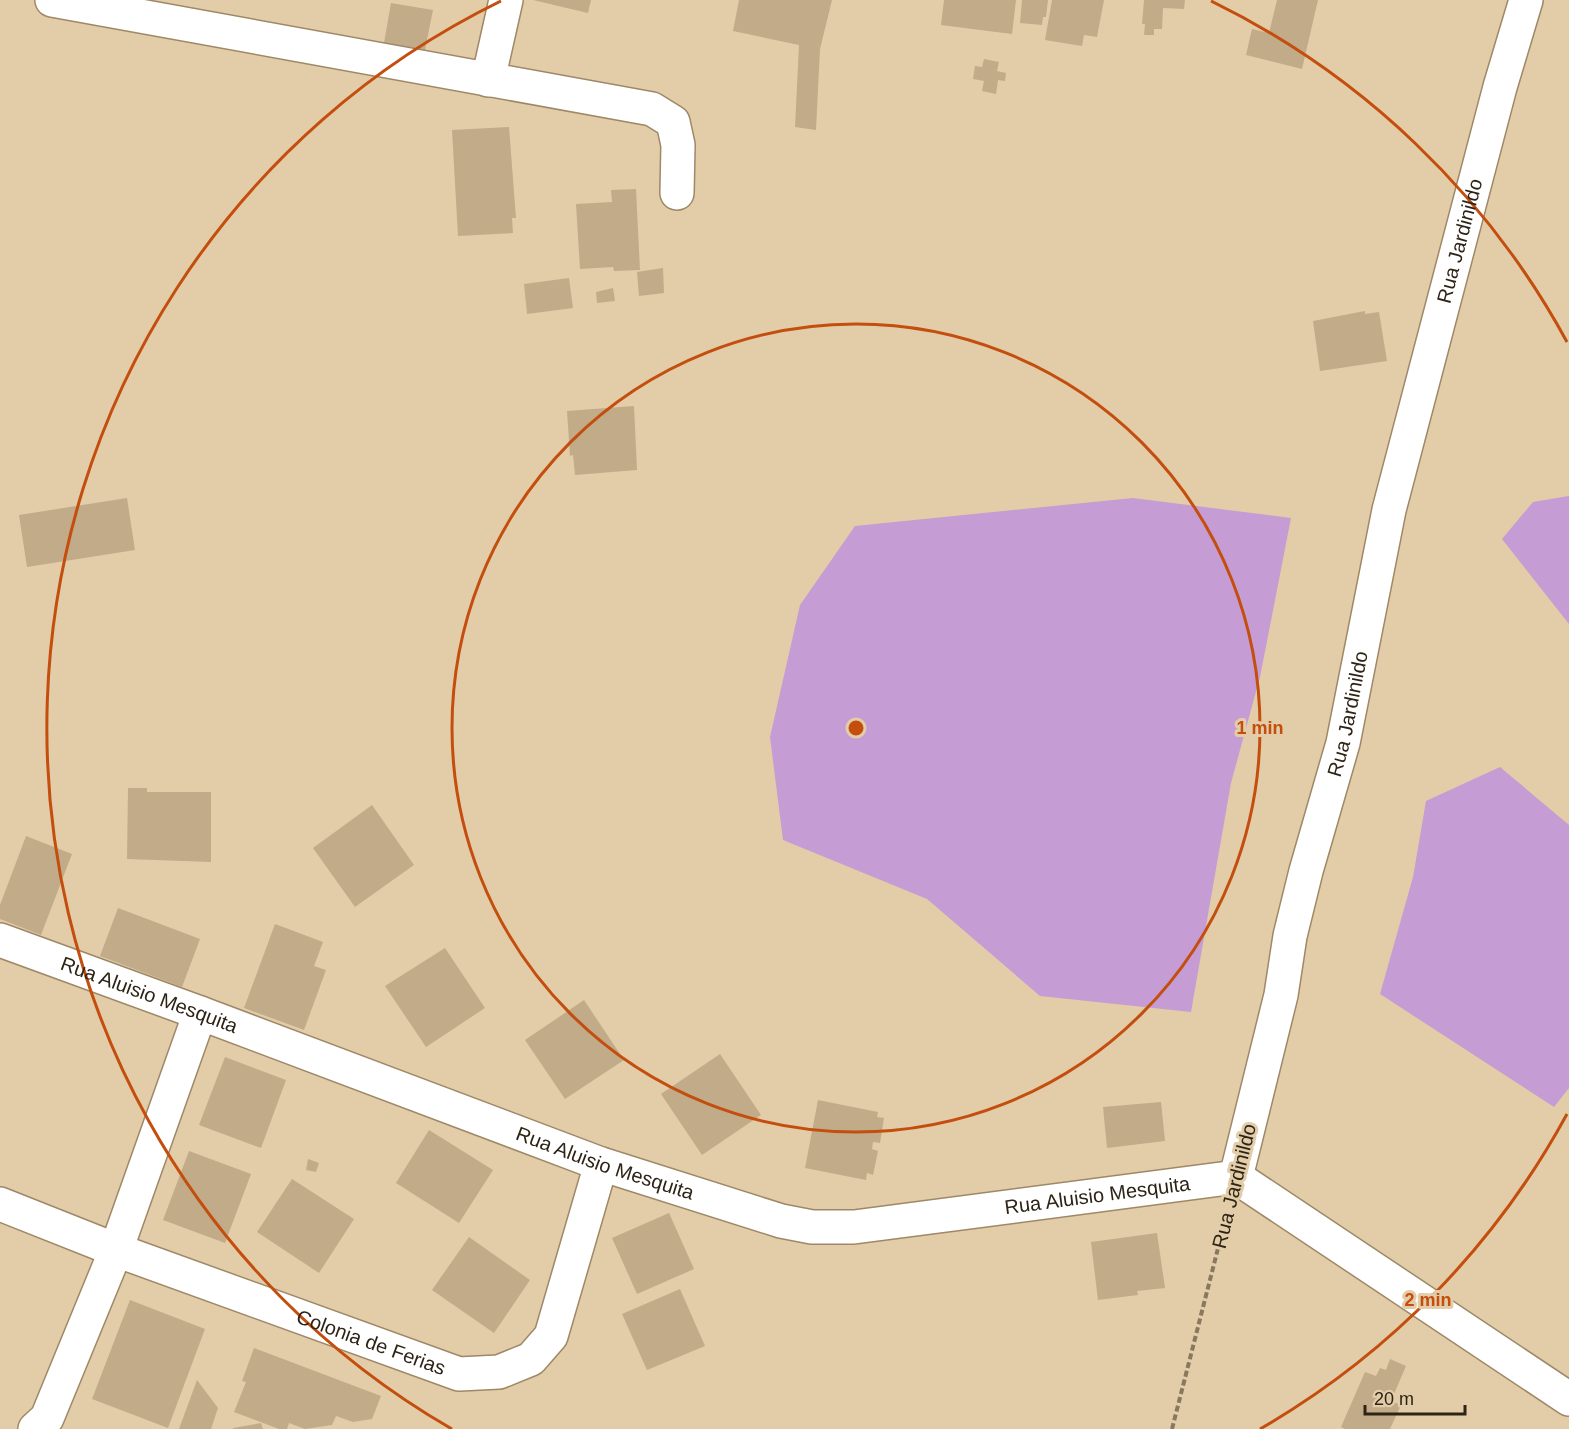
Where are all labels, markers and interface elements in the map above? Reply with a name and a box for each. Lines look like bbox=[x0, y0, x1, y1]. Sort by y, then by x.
street label: Rua Jardinildo bbox=[1433, 176, 1486, 306]
street label: Rua Jardinildo bbox=[1323, 649, 1372, 779]
centre of rings bbox=[846, 718, 866, 738]
text: 1 min bbox=[1236, 718, 1284, 738]
street label: Rua Aluisio Mesquita bbox=[58, 952, 242, 1038]
street label: Rua Jardinildo bbox=[1208, 1121, 1260, 1251]
street label: Rua Aluisio Mesquita bbox=[513, 1122, 698, 1204]
street label: Rua Aluisio Mesquita bbox=[1003, 1172, 1192, 1218]
text: 2 min bbox=[1404, 1290, 1452, 1310]
street label: Colonia de Ferias bbox=[294, 1305, 449, 1379]
scale bar bbox=[1365, 1378, 1466, 1416]
text: 20 m bbox=[1374, 1389, 1414, 1409]

